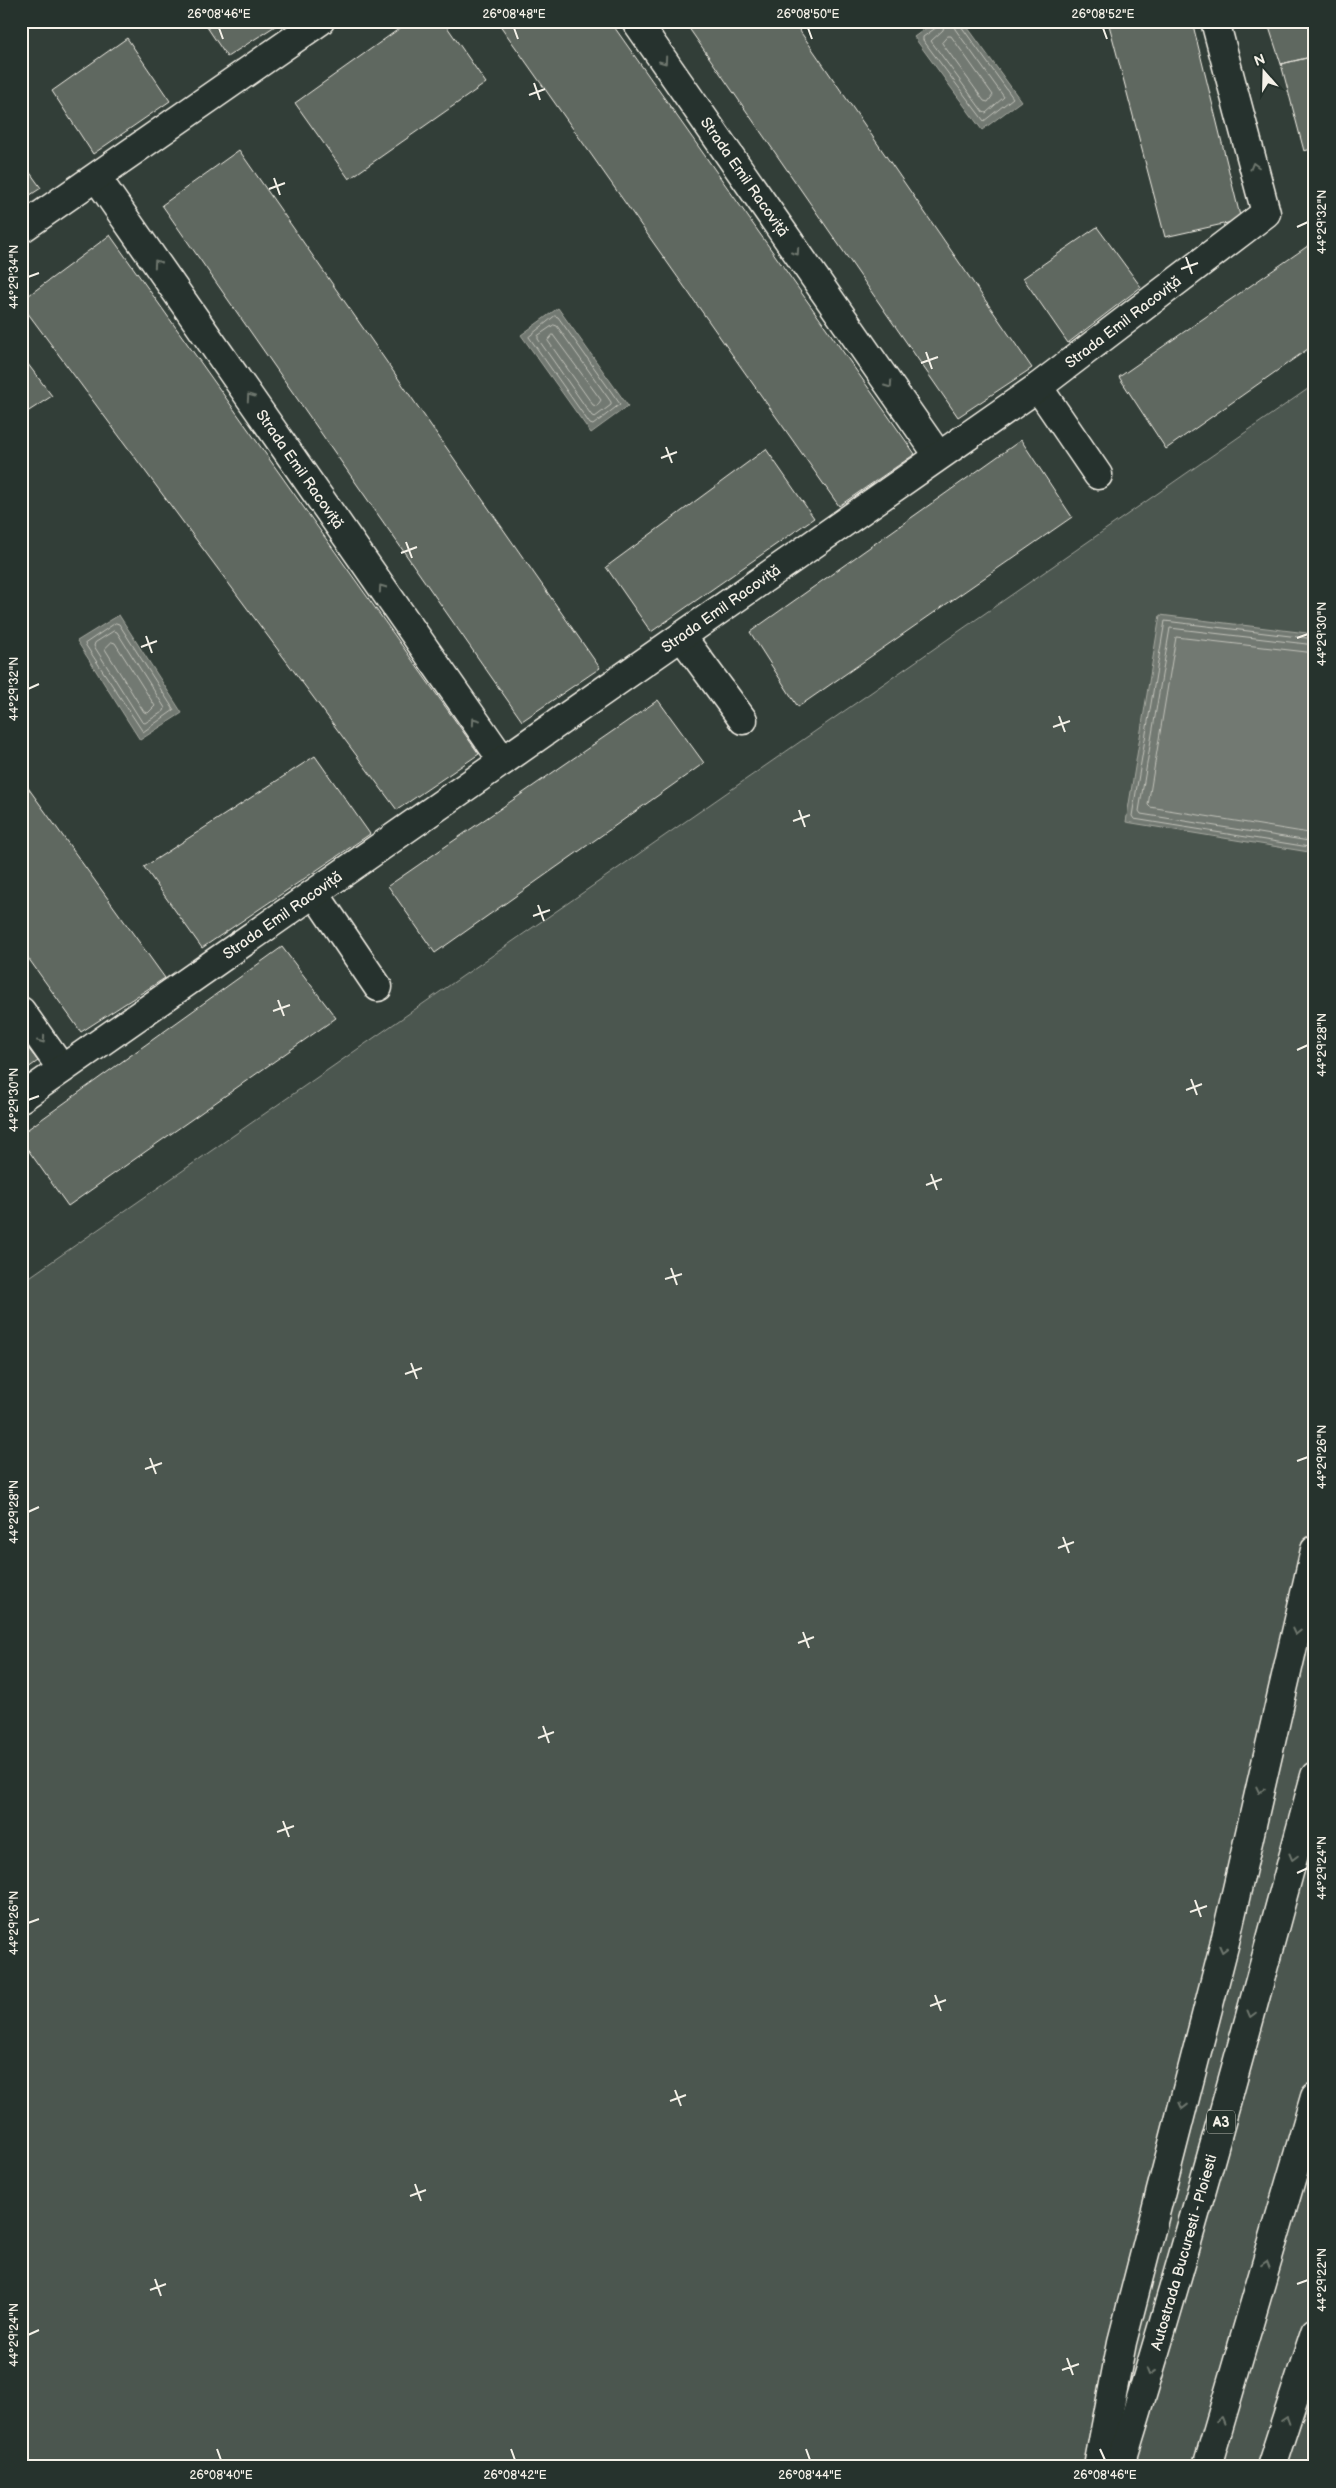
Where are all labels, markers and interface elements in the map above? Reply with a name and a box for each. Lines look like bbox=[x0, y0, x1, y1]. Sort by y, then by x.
text: 26°08'46"E bbox=[187, 7, 251, 22]
text: 26°08'48"E bbox=[482, 7, 546, 22]
text: 26°08'50"E bbox=[777, 7, 839, 22]
text: 26°08'52"E bbox=[1072, 7, 1134, 22]
north arrow bbox=[1238, 48, 1288, 98]
text: N bbox=[1252, 50, 1268, 70]
one-way arrow bbox=[658, 55, 667, 65]
street label: Strada Emil Racoviță bbox=[696, 114, 793, 240]
one-way arrow bbox=[1249, 161, 1260, 170]
text: 44°29'32"N bbox=[1315, 190, 1330, 254]
text: 44°29'34"N bbox=[7, 245, 22, 309]
one-way arrow bbox=[790, 246, 799, 256]
one-way arrow bbox=[154, 259, 163, 269]
street label: Strada Emil Racoviță bbox=[1061, 272, 1185, 372]
one-way arrow bbox=[883, 380, 892, 389]
one-way arrow bbox=[246, 393, 256, 402]
street label: Strada Emil Racoviță bbox=[252, 406, 348, 533]
street label: Strada Emil Racoviță bbox=[658, 560, 784, 657]
one-way arrow bbox=[379, 584, 388, 593]
text: 44°29'30"N bbox=[1315, 602, 1330, 666]
text: 44°29'32"N bbox=[7, 657, 22, 721]
one-way arrow bbox=[472, 717, 481, 727]
street label: Strada Emil Racoviță bbox=[219, 867, 346, 963]
text: 44°29'28"N bbox=[1315, 1013, 1330, 1077]
one-way arrow bbox=[36, 1035, 45, 1044]
text: 44°29'30"N bbox=[7, 1068, 22, 1132]
text: 44°29'26"N bbox=[1315, 1425, 1330, 1489]
text: 44°29'28"N bbox=[7, 1480, 22, 1544]
one-way arrow bbox=[1291, 1627, 1302, 1636]
one-way arrow bbox=[1255, 1786, 1266, 1795]
text: 44°29'24"N bbox=[1315, 1836, 1330, 1900]
one-way arrow bbox=[1288, 1852, 1299, 1861]
text: 44°29'26"N bbox=[7, 1891, 22, 1955]
one-way arrow bbox=[1218, 1944, 1229, 1953]
one-way arrow bbox=[1247, 2009, 1257, 2017]
one-way arrow bbox=[1179, 2102, 1189, 2110]
road number: A3 bbox=[1207, 2110, 1235, 2134]
street label: Autostrada Bucuresti - Ploiesti bbox=[1146, 2152, 1221, 2353]
text: 44°29'22"N bbox=[1315, 2248, 1330, 2312]
one-way arrow bbox=[1261, 2260, 1271, 2268]
text: 44°29'24"N bbox=[7, 2303, 22, 2367]
one-way arrow bbox=[1145, 2368, 1155, 2376]
one-way arrow bbox=[1215, 2416, 1225, 2425]
one-way arrow bbox=[1280, 2417, 1290, 2425]
text: 26°08'40"E bbox=[189, 2468, 253, 2483]
text: 26°08'42"E bbox=[483, 2468, 547, 2483]
text: 26°08'44"E bbox=[778, 2468, 842, 2483]
text: 26°08'46"E bbox=[1073, 2468, 1137, 2483]

